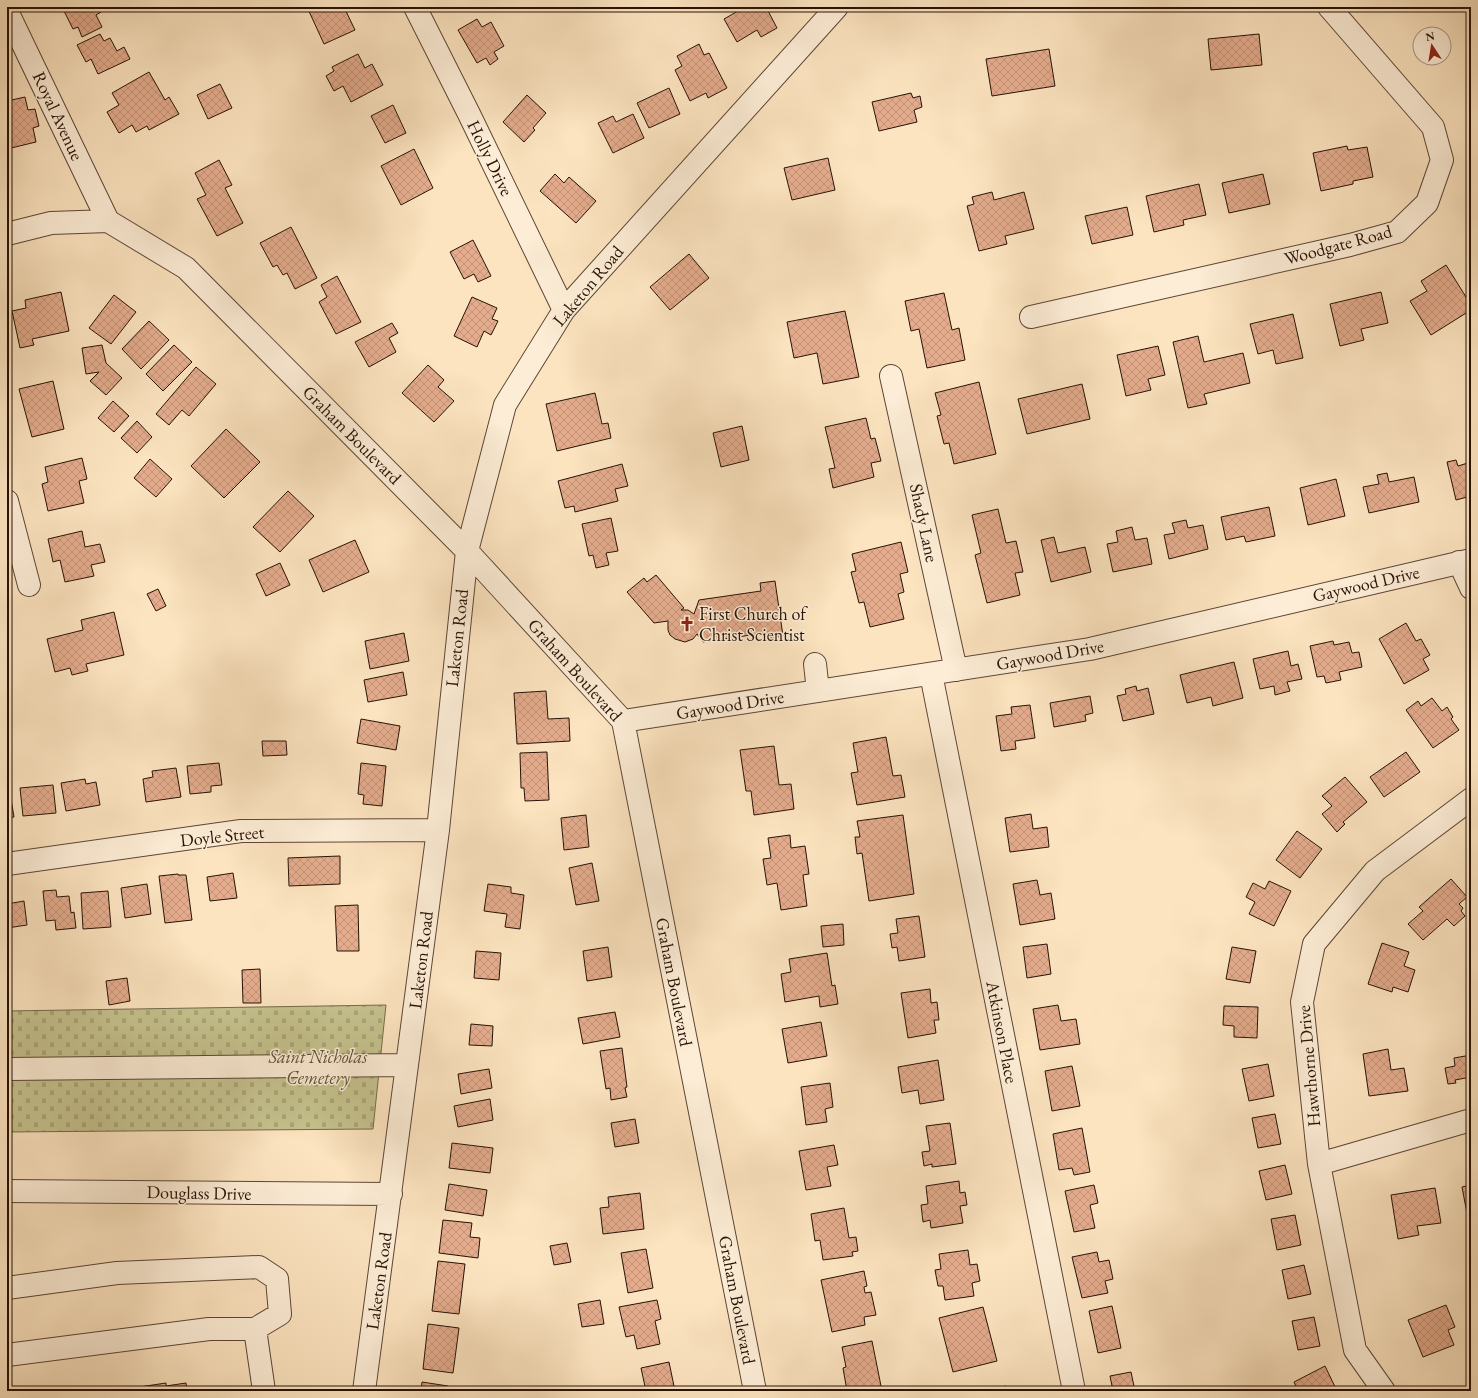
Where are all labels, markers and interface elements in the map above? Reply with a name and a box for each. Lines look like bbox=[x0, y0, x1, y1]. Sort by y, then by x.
north arrow bbox=[1412, 26, 1452, 66]
text: N bbox=[1424, 28, 1436, 44]
street label: Royal Avenue bbox=[28, 68, 89, 164]
street label: Holly Drive bbox=[462, 116, 519, 200]
street label: Woodgate Road bbox=[1281, 219, 1395, 270]
street label: Laketon Road bbox=[547, 240, 629, 331]
street label: Graham Boulevard bbox=[298, 380, 407, 490]
street label: Shady Lane bbox=[905, 482, 944, 564]
street label: Gaywood Drive bbox=[1310, 560, 1422, 607]
street label: Laketon Road bbox=[440, 587, 473, 688]
place label: First Church of Christ Scientist bbox=[699, 602, 808, 646]
street label: Graham Boulevard bbox=[523, 613, 628, 727]
church icon: First Church of Christ Scientist bbox=[678, 615, 696, 633]
street label: Gaywood Drive bbox=[994, 634, 1106, 675]
street label: Gaywood Drive bbox=[674, 685, 785, 724]
street label: Doyle Street bbox=[179, 820, 265, 851]
street label: Laketon Road bbox=[403, 909, 438, 1010]
street label: Graham Boulevard bbox=[651, 916, 698, 1049]
street label: Atkinson Place bbox=[981, 978, 1024, 1085]
street label: Hawthorne Drive bbox=[1292, 1004, 1325, 1128]
park label: Saint Nicholas Cemetery bbox=[268, 1045, 368, 1090]
street label: Douglass Drive bbox=[146, 1180, 252, 1205]
street label: Laketon Road bbox=[360, 1230, 397, 1331]
street label: Graham Boulevard bbox=[714, 1234, 761, 1367]

